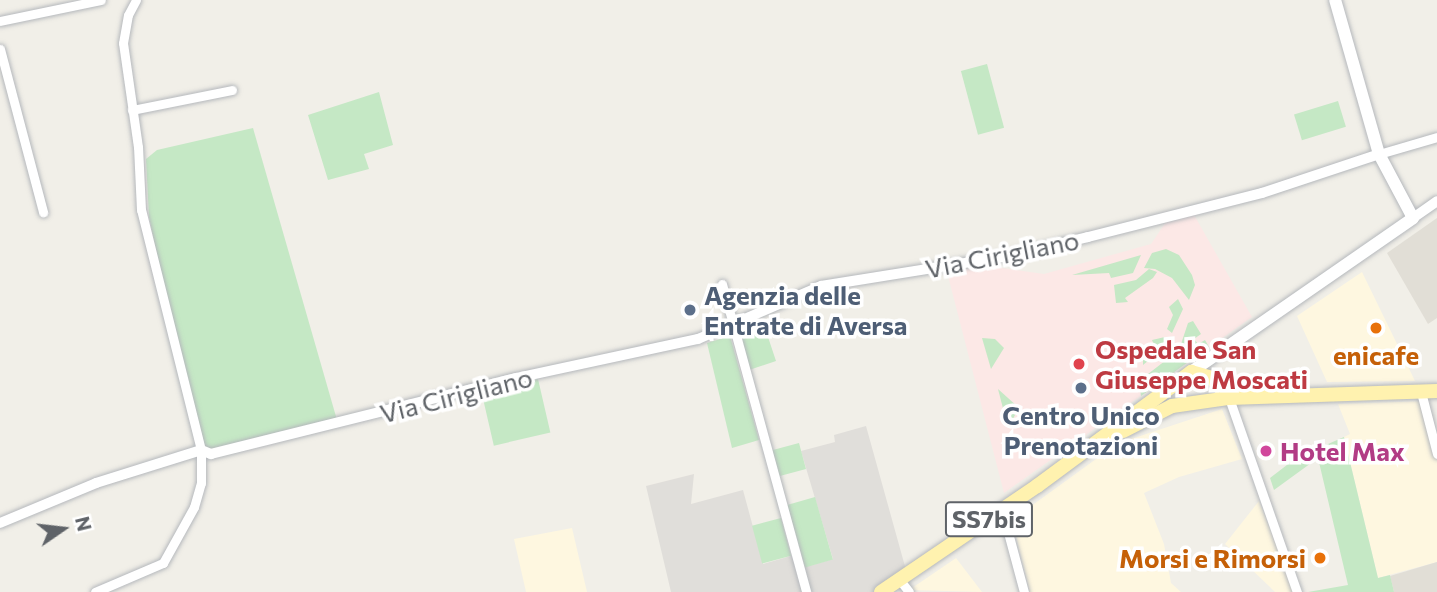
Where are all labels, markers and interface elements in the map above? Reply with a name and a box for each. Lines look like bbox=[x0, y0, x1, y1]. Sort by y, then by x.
street label: Via Cirigliano bbox=[922, 224, 1082, 284]
place label: Agenzia delle Entrate di Aversa bbox=[704, 279, 908, 340]
marker: Agenzia delle Entrate di Aversa bbox=[682, 302, 698, 318]
marker: enicafe bbox=[1368, 320, 1384, 336]
place label: Ospedale San Giuseppe Moscati bbox=[1095, 333, 1308, 394]
place label: enicafe bbox=[1333, 339, 1419, 371]
marker: Ospedale San Giuseppe Moscati bbox=[1069, 354, 1089, 374]
street label: Via Cirigliano bbox=[377, 361, 535, 429]
marker: Centro Unico Prenotazioni bbox=[1073, 380, 1089, 396]
place label: Centro Unico Prenotazioni bbox=[1002, 399, 1160, 460]
place label: Hotel Max bbox=[1280, 435, 1405, 467]
marker: Hotel Max bbox=[1258, 443, 1274, 459]
north arrow bbox=[28, 494, 98, 564]
road number: SS7bis bbox=[944, 498, 1034, 540]
text: N bbox=[71, 514, 97, 533]
place label: Morsi e Rimorsi bbox=[1119, 542, 1306, 574]
marker: Morsi e Rimorsi bbox=[1312, 550, 1328, 566]

